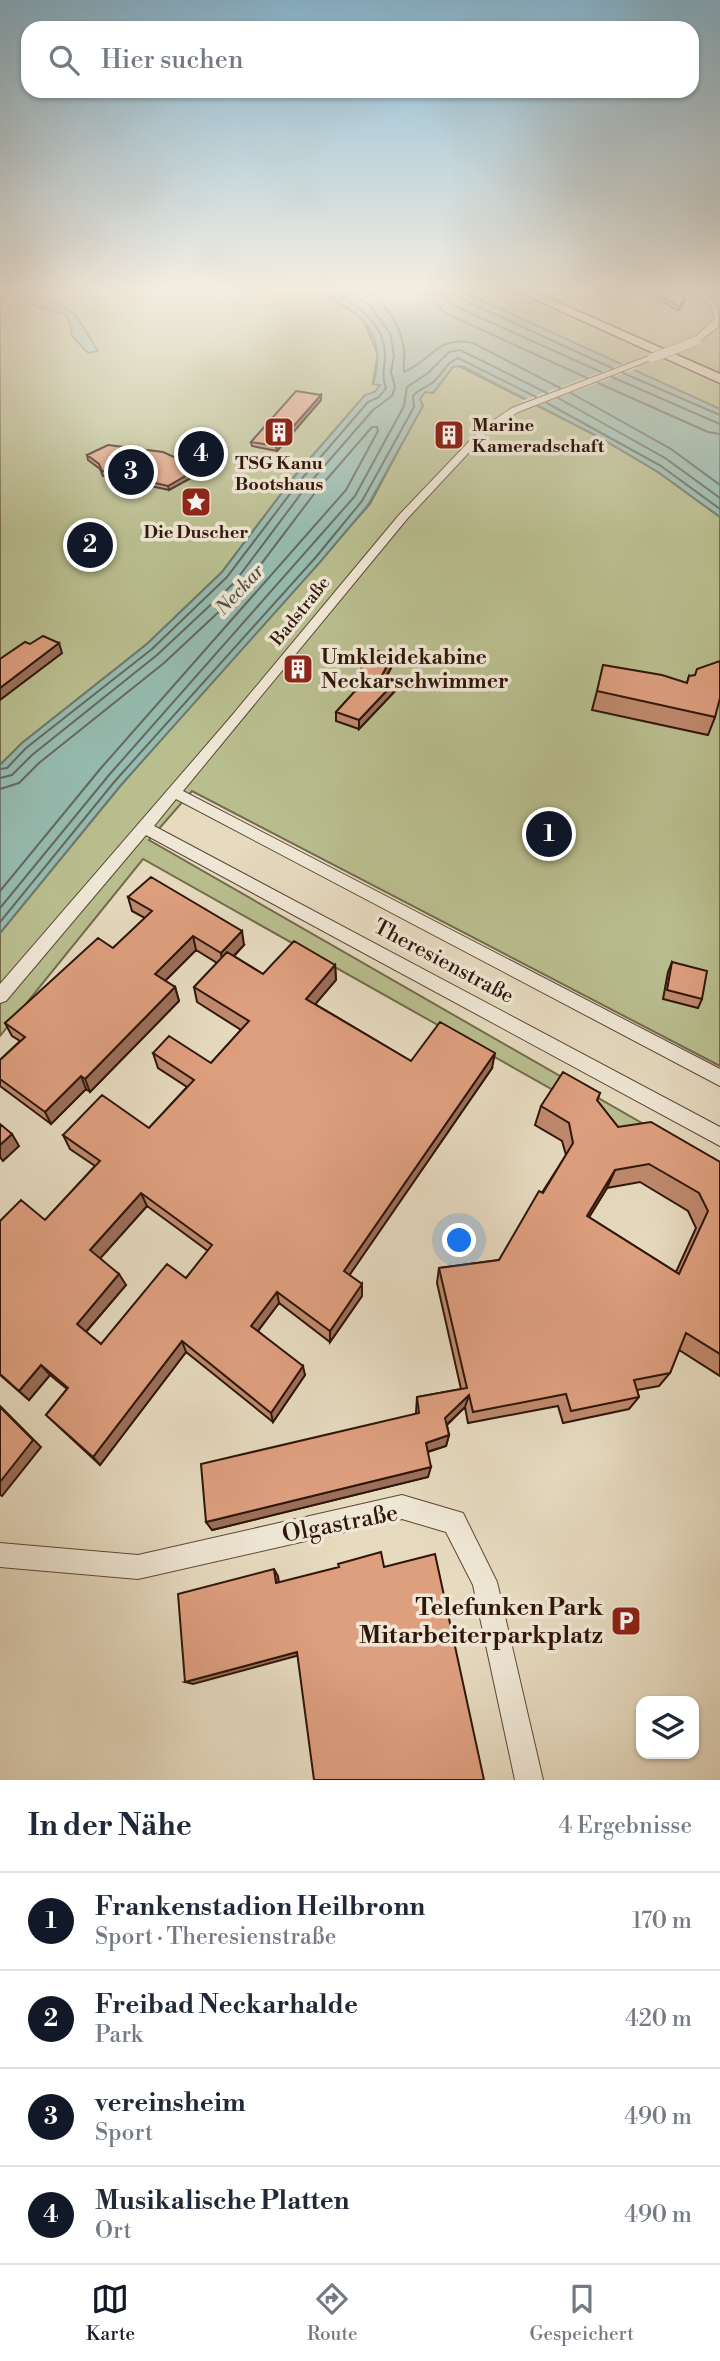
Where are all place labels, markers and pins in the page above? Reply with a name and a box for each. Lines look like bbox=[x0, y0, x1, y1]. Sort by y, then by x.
place label: Marine Kameradschaft bbox=[472, 414, 605, 458]
building icon: TSG Kanu Bootshaus bbox=[262, 415, 296, 449]
building icon: Marine Kameradschaft bbox=[432, 418, 466, 452]
pin: 4 bbox=[178, 428, 224, 480]
pin: 3 bbox=[108, 446, 154, 498]
place label: TSG Kanu Bootshaus bbox=[235, 452, 323, 496]
place icon: Die Duscher bbox=[179, 485, 213, 519]
pin: 2 bbox=[67, 519, 113, 571]
place label: Die Duscher bbox=[144, 521, 248, 544]
place label: Umkleidekabine Neckarschwimmer bbox=[321, 645, 509, 695]
building icon: Umkleidekabine Neckarschwimmer bbox=[281, 652, 315, 686]
pin: 1 bbox=[526, 808, 572, 860]
place label: Telefunken Park Mitarbeiterparkplatz bbox=[359, 1593, 604, 1651]
parking icon: Telefunken Park Mitarbeiterparkplatz bbox=[609, 1604, 643, 1638]

